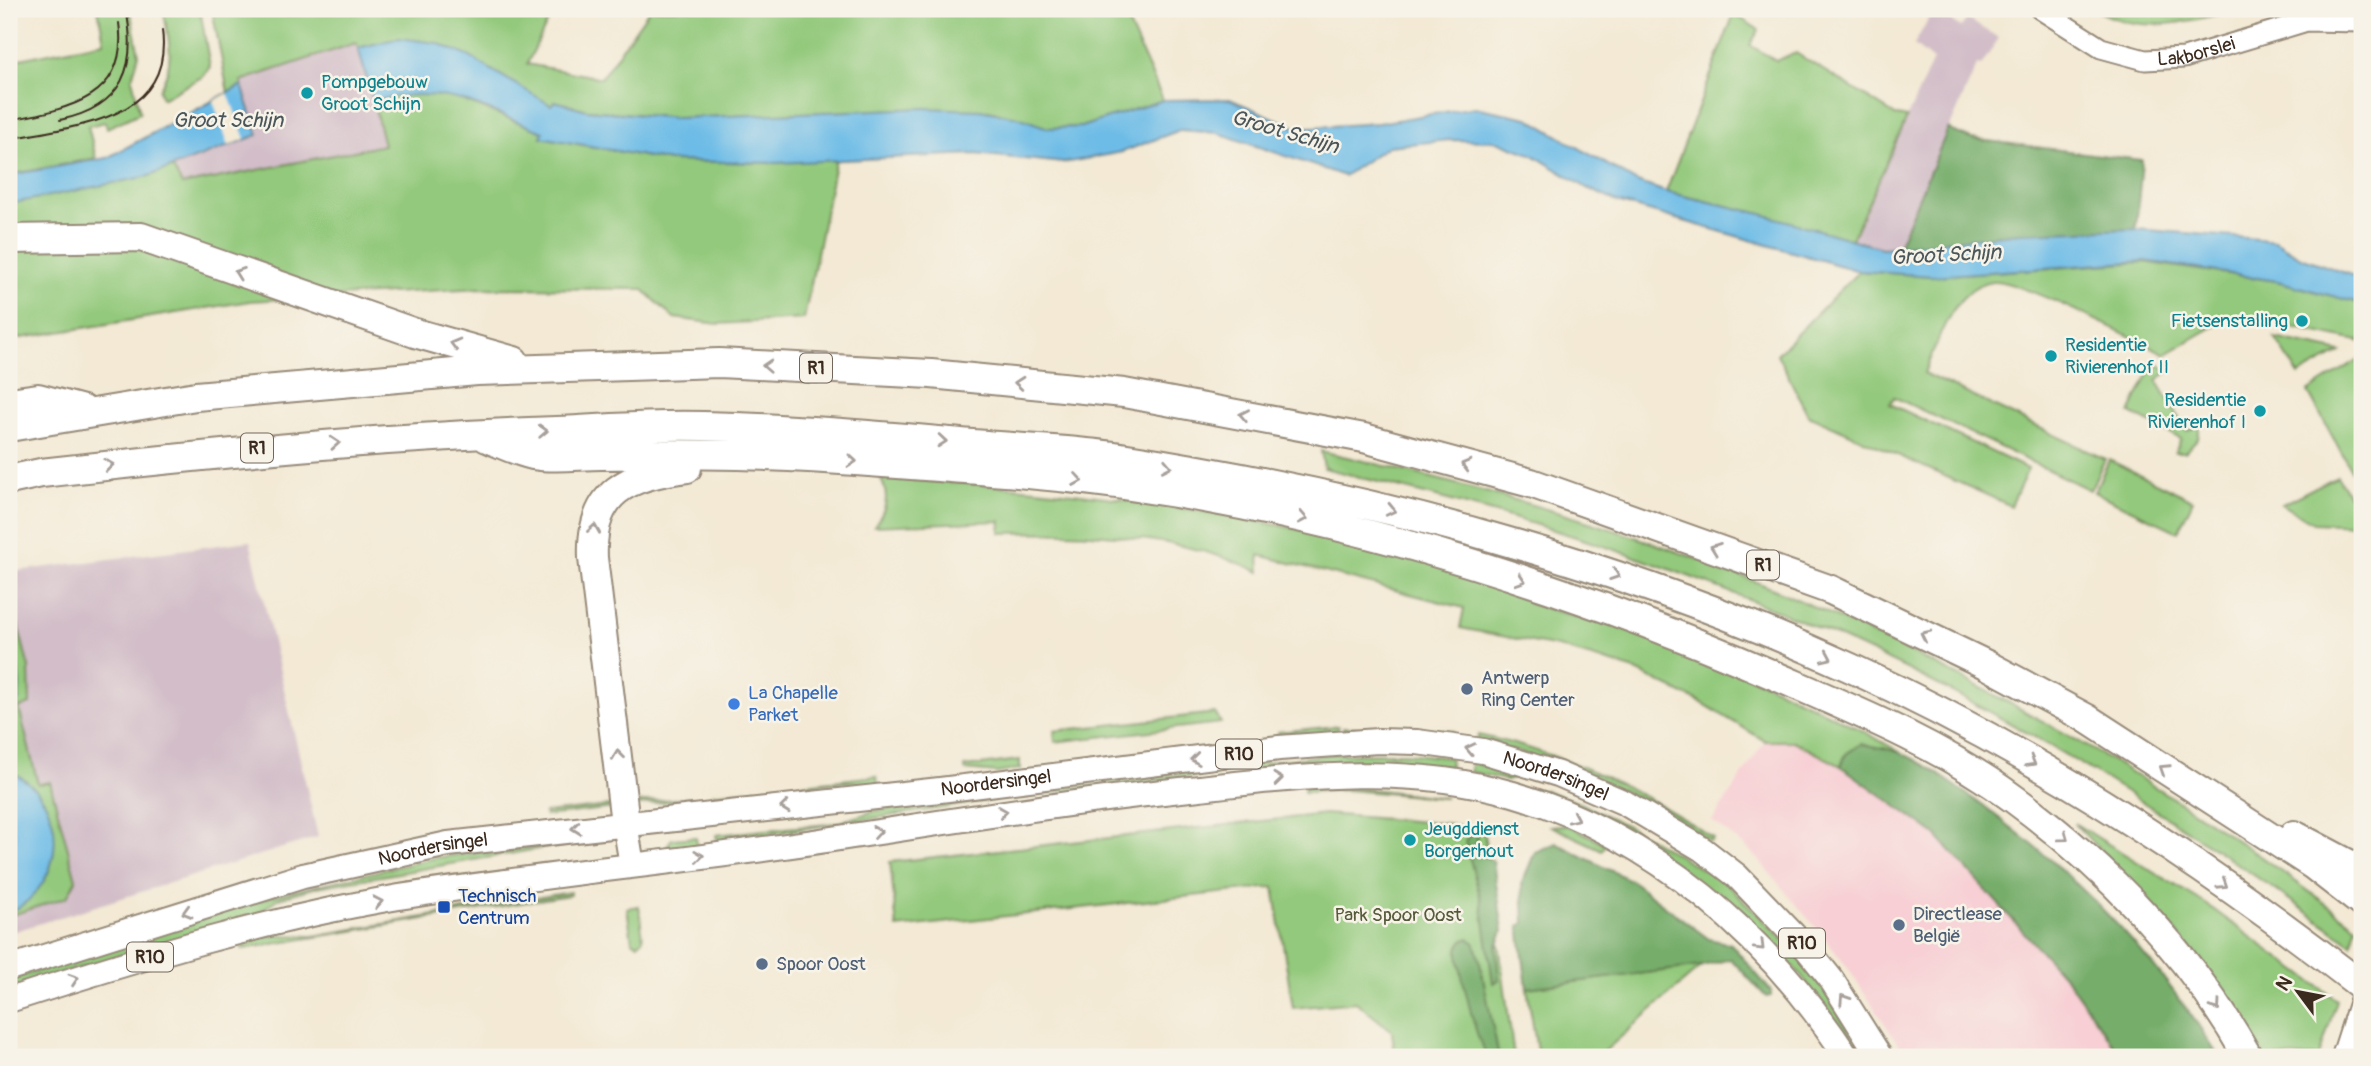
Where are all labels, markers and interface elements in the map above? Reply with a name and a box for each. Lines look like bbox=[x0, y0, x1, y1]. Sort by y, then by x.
street label: Lakborslei bbox=[2157, 31, 2238, 71]
place label: Pompgebouw Groot Schijn bbox=[321, 70, 428, 116]
marker: Pompgebouw Groot Schijn bbox=[299, 85, 315, 101]
water label: Groot Schijn bbox=[1228, 104, 1343, 161]
water label: Groot Schijn bbox=[173, 107, 284, 134]
water label: Groot Schijn bbox=[1890, 239, 2003, 271]
one-way arrow bbox=[233, 267, 245, 281]
place label: Fietsenstalling bbox=[2171, 309, 2288, 333]
marker: Fietsenstalling bbox=[2294, 313, 2310, 329]
place label: Residentie Rivierenhof II bbox=[2065, 333, 2169, 379]
one-way arrow bbox=[449, 338, 461, 352]
marker: Residentie Rivierenhof II bbox=[2043, 348, 2059, 364]
road number: R1 bbox=[800, 354, 832, 382]
one-way arrow bbox=[762, 358, 773, 373]
one-way arrow bbox=[1013, 375, 1025, 390]
place label: Residentie Rivierenhof I bbox=[2147, 388, 2247, 434]
marker: Residentie Rivierenhof I bbox=[2252, 403, 2268, 419]
one-way arrow bbox=[1238, 408, 1250, 423]
one-way arrow bbox=[538, 423, 549, 439]
one-way arrow bbox=[936, 433, 947, 448]
road number: R1 bbox=[241, 434, 273, 462]
one-way arrow bbox=[330, 436, 341, 451]
one-way arrow bbox=[847, 453, 858, 468]
one-way arrow bbox=[103, 458, 114, 473]
one-way arrow bbox=[1162, 458, 1173, 473]
one-way arrow bbox=[1460, 459, 1472, 473]
one-way arrow bbox=[1073, 472, 1084, 487]
one-way arrow bbox=[1385, 502, 1397, 516]
one-way arrow bbox=[1297, 509, 1309, 524]
one-way arrow bbox=[586, 523, 601, 535]
one-way arrow bbox=[1710, 542, 1722, 556]
road number: R1 bbox=[1747, 550, 1779, 580]
one-way arrow bbox=[1609, 567, 1621, 581]
one-way arrow bbox=[1515, 572, 1527, 587]
one-way arrow bbox=[1920, 629, 1932, 643]
one-way arrow bbox=[1820, 649, 1833, 663]
place label: Antwerp Ring Center bbox=[1481, 666, 1575, 712]
place label: La Chapelle Parket bbox=[748, 681, 839, 727]
marker: Antwerp Ring Center bbox=[1459, 681, 1475, 697]
marker: La Chapelle Parket bbox=[726, 696, 742, 712]
road number: R10 bbox=[1216, 740, 1262, 768]
one-way arrow bbox=[1464, 742, 1476, 757]
street label: Noordersingel bbox=[1500, 746, 1613, 807]
one-way arrow bbox=[611, 749, 626, 761]
one-way arrow bbox=[1189, 752, 1201, 767]
one-way arrow bbox=[2024, 754, 2036, 767]
street label: Noordersingel bbox=[939, 764, 1053, 802]
one-way arrow bbox=[2159, 764, 2172, 777]
one-way arrow bbox=[1272, 772, 1284, 787]
one-way arrow bbox=[780, 799, 791, 814]
one-way arrow bbox=[997, 805, 1009, 820]
one-way arrow bbox=[1567, 810, 1579, 824]
place label: Jeugddienst Borgerhout bbox=[1424, 817, 1519, 863]
one-way arrow bbox=[570, 820, 581, 835]
one-way arrow bbox=[871, 825, 883, 840]
street label: Noordersingel bbox=[376, 828, 489, 871]
one-way arrow bbox=[2057, 829, 2069, 842]
marker: Jeugddienst Borgerhout bbox=[1402, 832, 1418, 848]
one-way arrow bbox=[693, 848, 705, 863]
one-way arrow bbox=[2215, 876, 2228, 889]
place label: Technisch Centrum bbox=[458, 884, 537, 930]
one-way arrow bbox=[372, 895, 384, 910]
marker: Technisch Centrum bbox=[436, 899, 452, 915]
place label: Directlease België bbox=[1913, 902, 2003, 948]
park label: Park Spoor Oost bbox=[1334, 903, 1462, 927]
one-way arrow bbox=[182, 904, 194, 919]
marker: Directlease België bbox=[1891, 917, 1907, 933]
road number: R10 bbox=[1779, 928, 1825, 958]
one-way arrow bbox=[1751, 938, 1764, 951]
road number: R10 bbox=[127, 942, 173, 972]
place label: Spoor Oost bbox=[776, 952, 866, 976]
marker: Spoor Oost bbox=[754, 956, 770, 972]
north arrow bbox=[2262, 958, 2332, 1028]
text: N bbox=[2271, 972, 2298, 995]
one-way arrow bbox=[67, 973, 79, 988]
one-way arrow bbox=[1839, 994, 1852, 1007]
one-way arrow bbox=[2208, 998, 2220, 1011]

